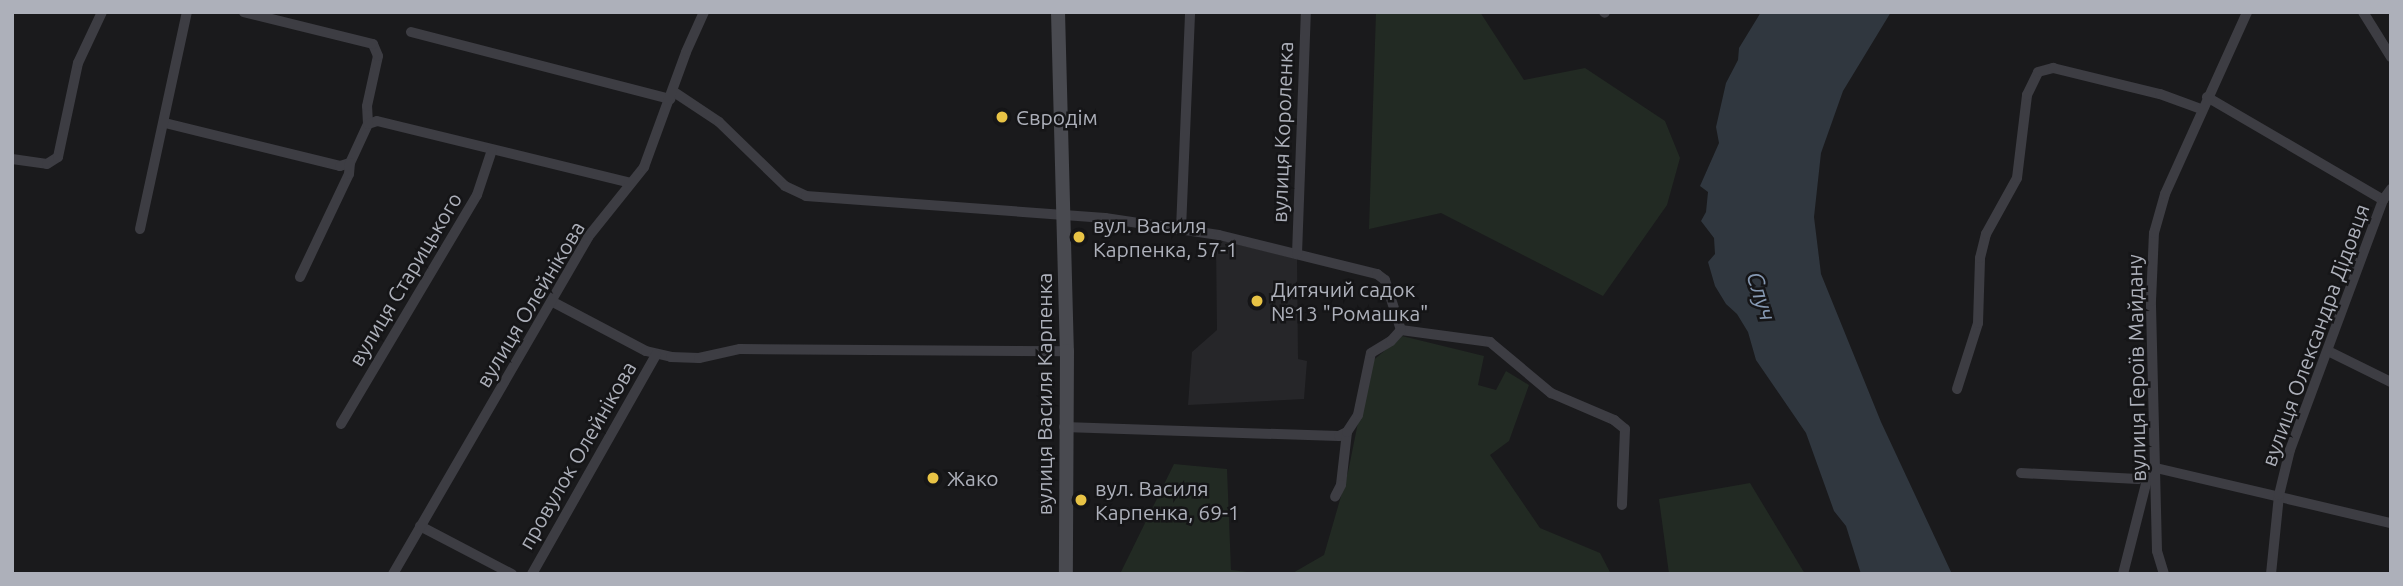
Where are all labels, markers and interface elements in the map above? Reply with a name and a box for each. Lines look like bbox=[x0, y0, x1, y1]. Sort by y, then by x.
street label: вулиця Короленка bbox=[1266, 41, 1298, 223]
place label: Євродім bbox=[1016, 104, 1098, 130]
marker: Євродім bbox=[994, 109, 1010, 125]
street label: вулиця Старицького bbox=[343, 188, 467, 370]
street label: вулиця Олександра Дідовця bbox=[2256, 200, 2374, 470]
place label: вул. Василя Карпенка, 57-1 bbox=[1093, 212, 1238, 262]
street label: вулиця Олейнікова bbox=[471, 216, 589, 392]
marker: вул. Василя Карпенка, 57-1 bbox=[1071, 229, 1087, 245]
street label: вулиця Героїв Майдану bbox=[2121, 254, 2151, 482]
water label: Случ bbox=[1741, 268, 1781, 324]
street label: вулиця Василя Карпенка bbox=[1031, 273, 1057, 515]
place label: Дитячий садок №13 "Ромашка" bbox=[1271, 276, 1428, 326]
marker: Дитячий садок №13 "Ромашка" bbox=[1249, 293, 1265, 309]
street label: провулок Олейнікова bbox=[513, 357, 641, 553]
place label: Жако bbox=[947, 465, 999, 491]
marker: Жако bbox=[925, 470, 941, 486]
place label: вул. Василя Карпенка, 69-1 bbox=[1095, 475, 1240, 525]
marker: вул. Василя Карпенка, 69-1 bbox=[1073, 492, 1089, 508]

